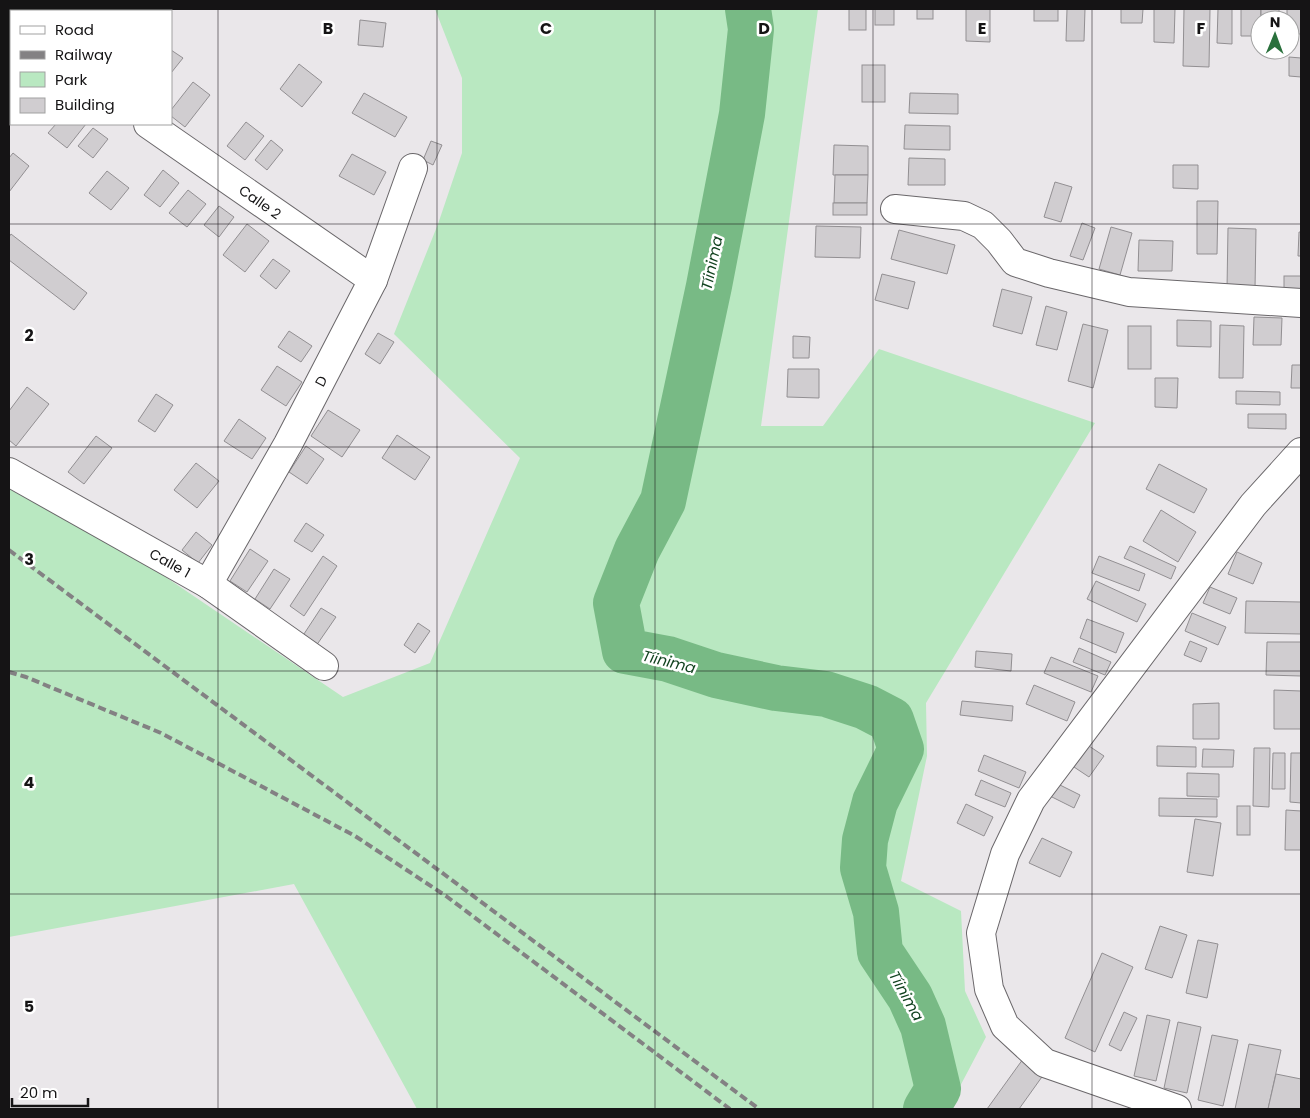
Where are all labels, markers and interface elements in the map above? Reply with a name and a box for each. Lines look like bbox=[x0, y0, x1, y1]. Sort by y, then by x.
legend bbox=[10, 10, 172, 125]
north arrow bbox=[1250, 10, 1300, 60]
text: N bbox=[1270, 12, 1281, 32]
text: B bbox=[323, 17, 333, 40]
text: C bbox=[540, 17, 552, 40]
text: D bbox=[758, 17, 770, 40]
text: E bbox=[978, 17, 986, 40]
text: F bbox=[1197, 17, 1206, 40]
text: Road bbox=[55, 19, 94, 40]
text: Railway bbox=[55, 44, 113, 65]
text: Park bbox=[55, 69, 87, 90]
text: Building bbox=[55, 94, 115, 115]
street label: Calle 2 bbox=[235, 180, 285, 224]
water label: Tíinima bbox=[696, 234, 727, 292]
text: 2 bbox=[24, 324, 34, 347]
street label: D bbox=[310, 372, 332, 390]
street label: Calle 1 bbox=[146, 544, 194, 582]
text: 3 bbox=[24, 548, 34, 571]
water label: Tíinima bbox=[640, 645, 698, 678]
text: 4 bbox=[24, 771, 35, 794]
water label: Tíinima bbox=[884, 967, 929, 1025]
text: 5 bbox=[24, 995, 34, 1018]
scale bar bbox=[12, 1076, 89, 1108]
text: 20 m bbox=[20, 1082, 58, 1103]

